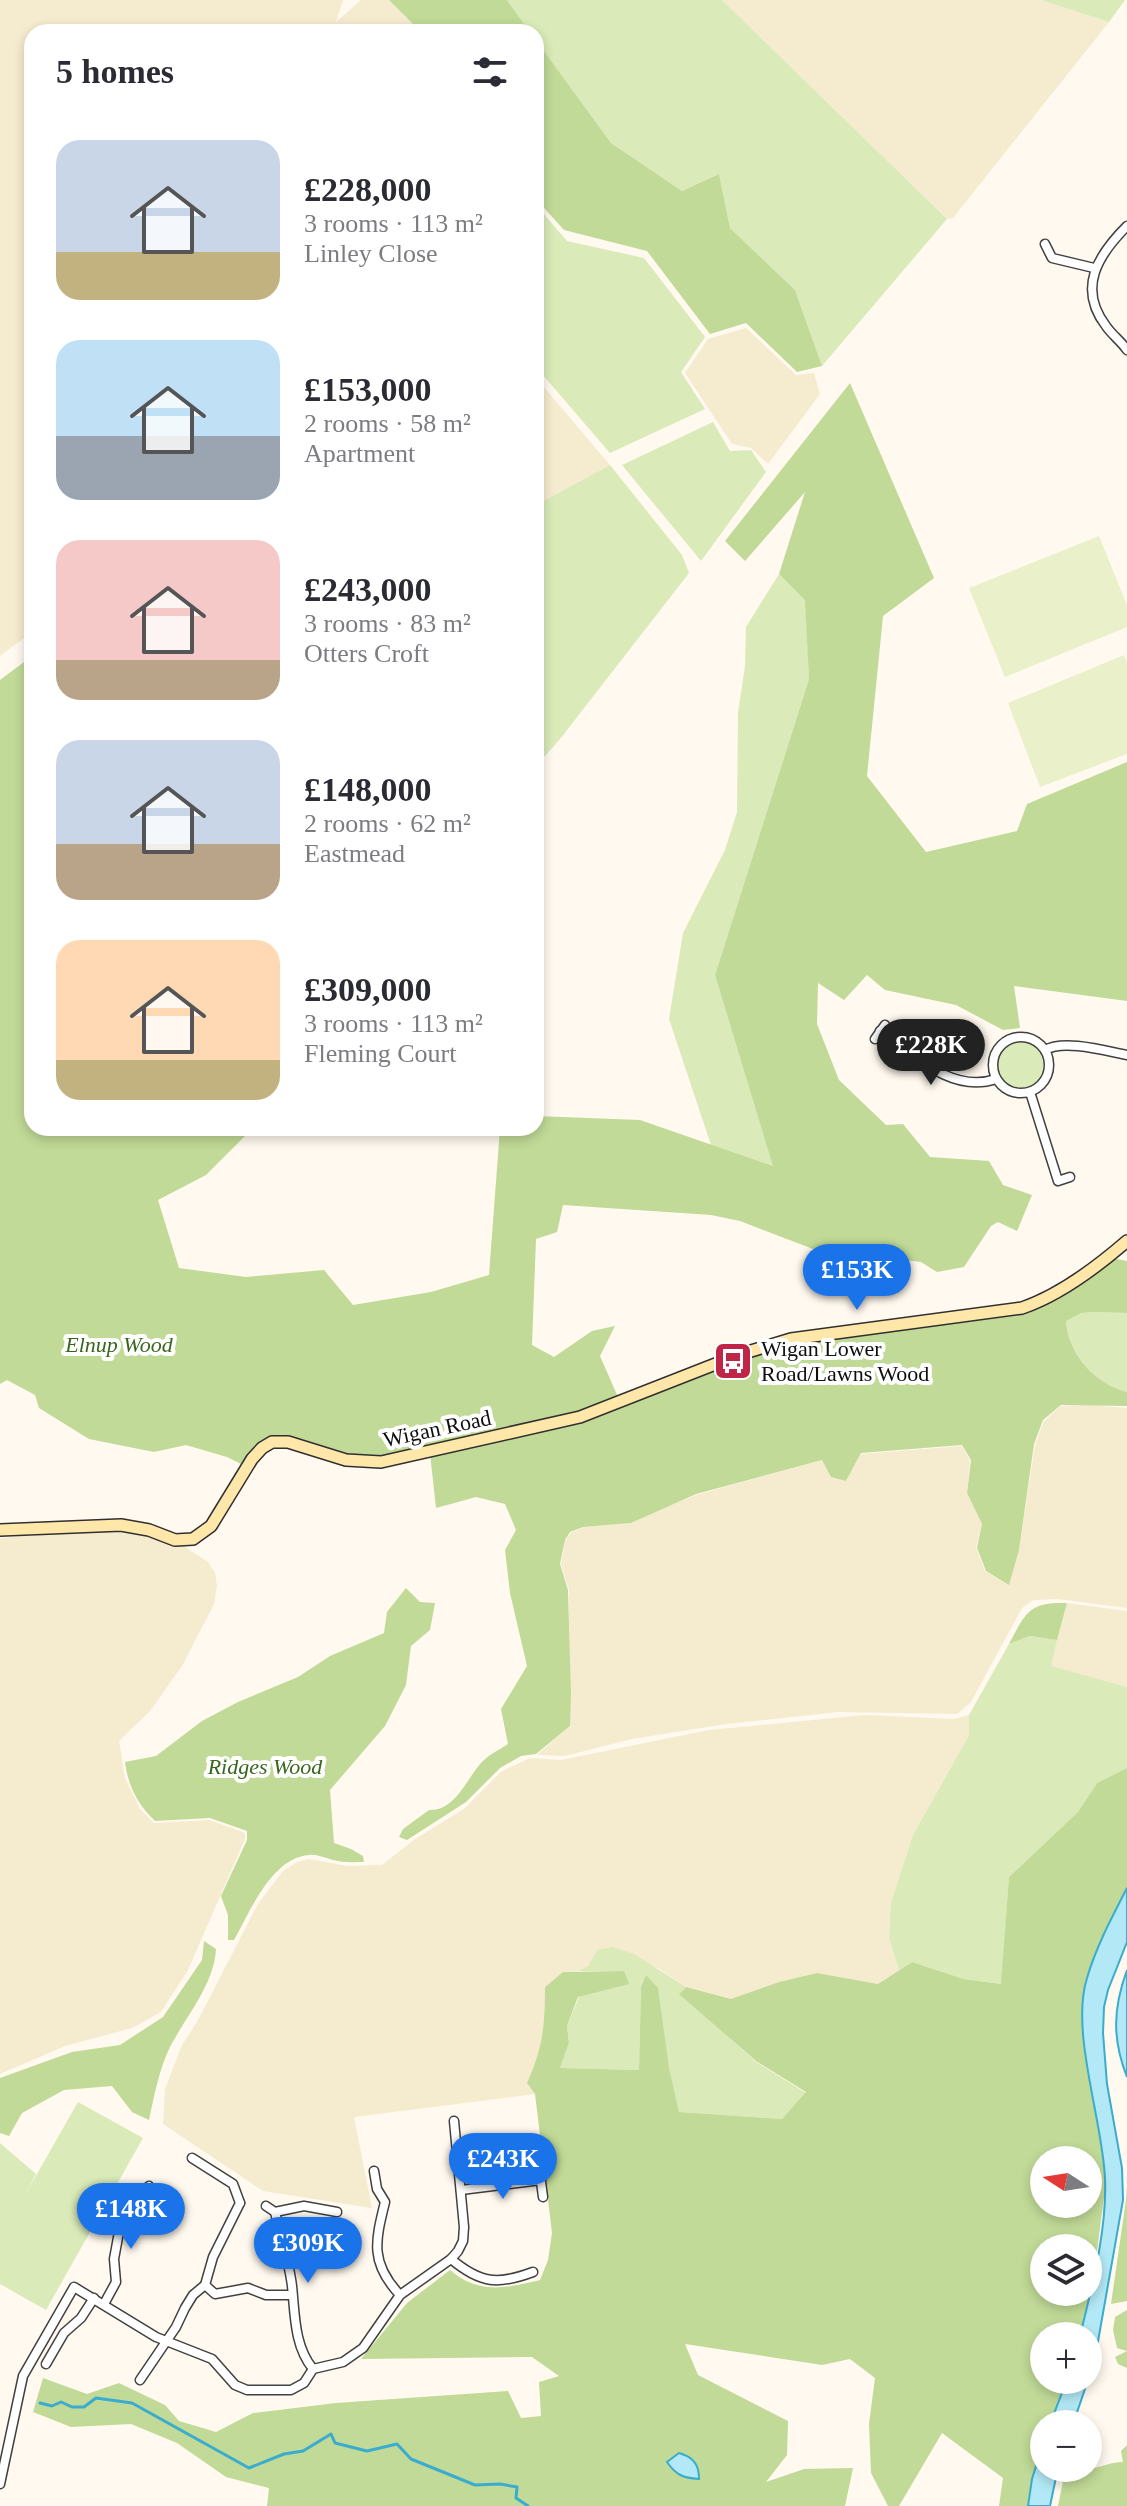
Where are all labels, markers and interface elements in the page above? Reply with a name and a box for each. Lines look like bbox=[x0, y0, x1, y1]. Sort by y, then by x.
icon: filters bbox=[468, 50, 512, 94]
text: 5 homes bbox=[56, 53, 174, 90]
text: £228,000 bbox=[304, 171, 432, 208]
icon: home bbox=[120, 172, 216, 268]
text: 3 rooms · 113 m² bbox=[304, 209, 483, 238]
text: Linley Close bbox=[304, 239, 438, 268]
text: £153,000 bbox=[304, 371, 432, 408]
icon: home bbox=[120, 372, 216, 468]
text: 2 rooms · 58 m² bbox=[304, 409, 471, 438]
text: Apartment bbox=[304, 439, 415, 468]
text: £243,000 bbox=[304, 571, 432, 608]
icon: home bbox=[120, 572, 216, 668]
text: 3 rooms · 83 m² bbox=[304, 609, 471, 638]
text: Otters Croft bbox=[304, 639, 429, 668]
text: £148,000 bbox=[304, 771, 432, 808]
icon: home bbox=[120, 772, 216, 868]
text: 2 rooms · 62 m² bbox=[304, 809, 471, 838]
text: Eastmead bbox=[304, 839, 405, 868]
text: £309,000 bbox=[304, 971, 432, 1008]
icon: home bbox=[120, 972, 216, 1068]
text: 3 rooms · 113 m² bbox=[304, 1009, 483, 1038]
pin: £228K bbox=[875, 1019, 987, 1087]
text: £228K bbox=[895, 1030, 967, 1059]
text: Fleming Court bbox=[304, 1039, 456, 1068]
pin: £153K bbox=[801, 1244, 913, 1312]
text: £153K bbox=[821, 1255, 893, 1284]
park label: Elnup Wood bbox=[64, 1332, 174, 1357]
place label: Wigan Lower Road/Lawns Wood bbox=[761, 1336, 929, 1386]
bus stop icon: Wigan Lower Road/Lawns Wood bbox=[712, 1340, 754, 1382]
street label: Wigan Road bbox=[381, 1405, 493, 1452]
park label: Ridges Wood bbox=[207, 1754, 323, 1779]
pin: £243K bbox=[447, 2133, 559, 2201]
text: £243K bbox=[467, 2144, 539, 2173]
north arrow bbox=[1030, 2146, 1102, 2218]
map controls bbox=[1030, 2146, 1102, 2482]
pin: £148K bbox=[75, 2183, 187, 2251]
text: £148K bbox=[95, 2194, 167, 2223]
pin: £309K bbox=[252, 2217, 364, 2285]
text: £309K bbox=[272, 2228, 344, 2257]
button: layers bbox=[1030, 2234, 1102, 2306]
button: + bbox=[1030, 2322, 1102, 2394]
button: − bbox=[1030, 2410, 1102, 2482]

